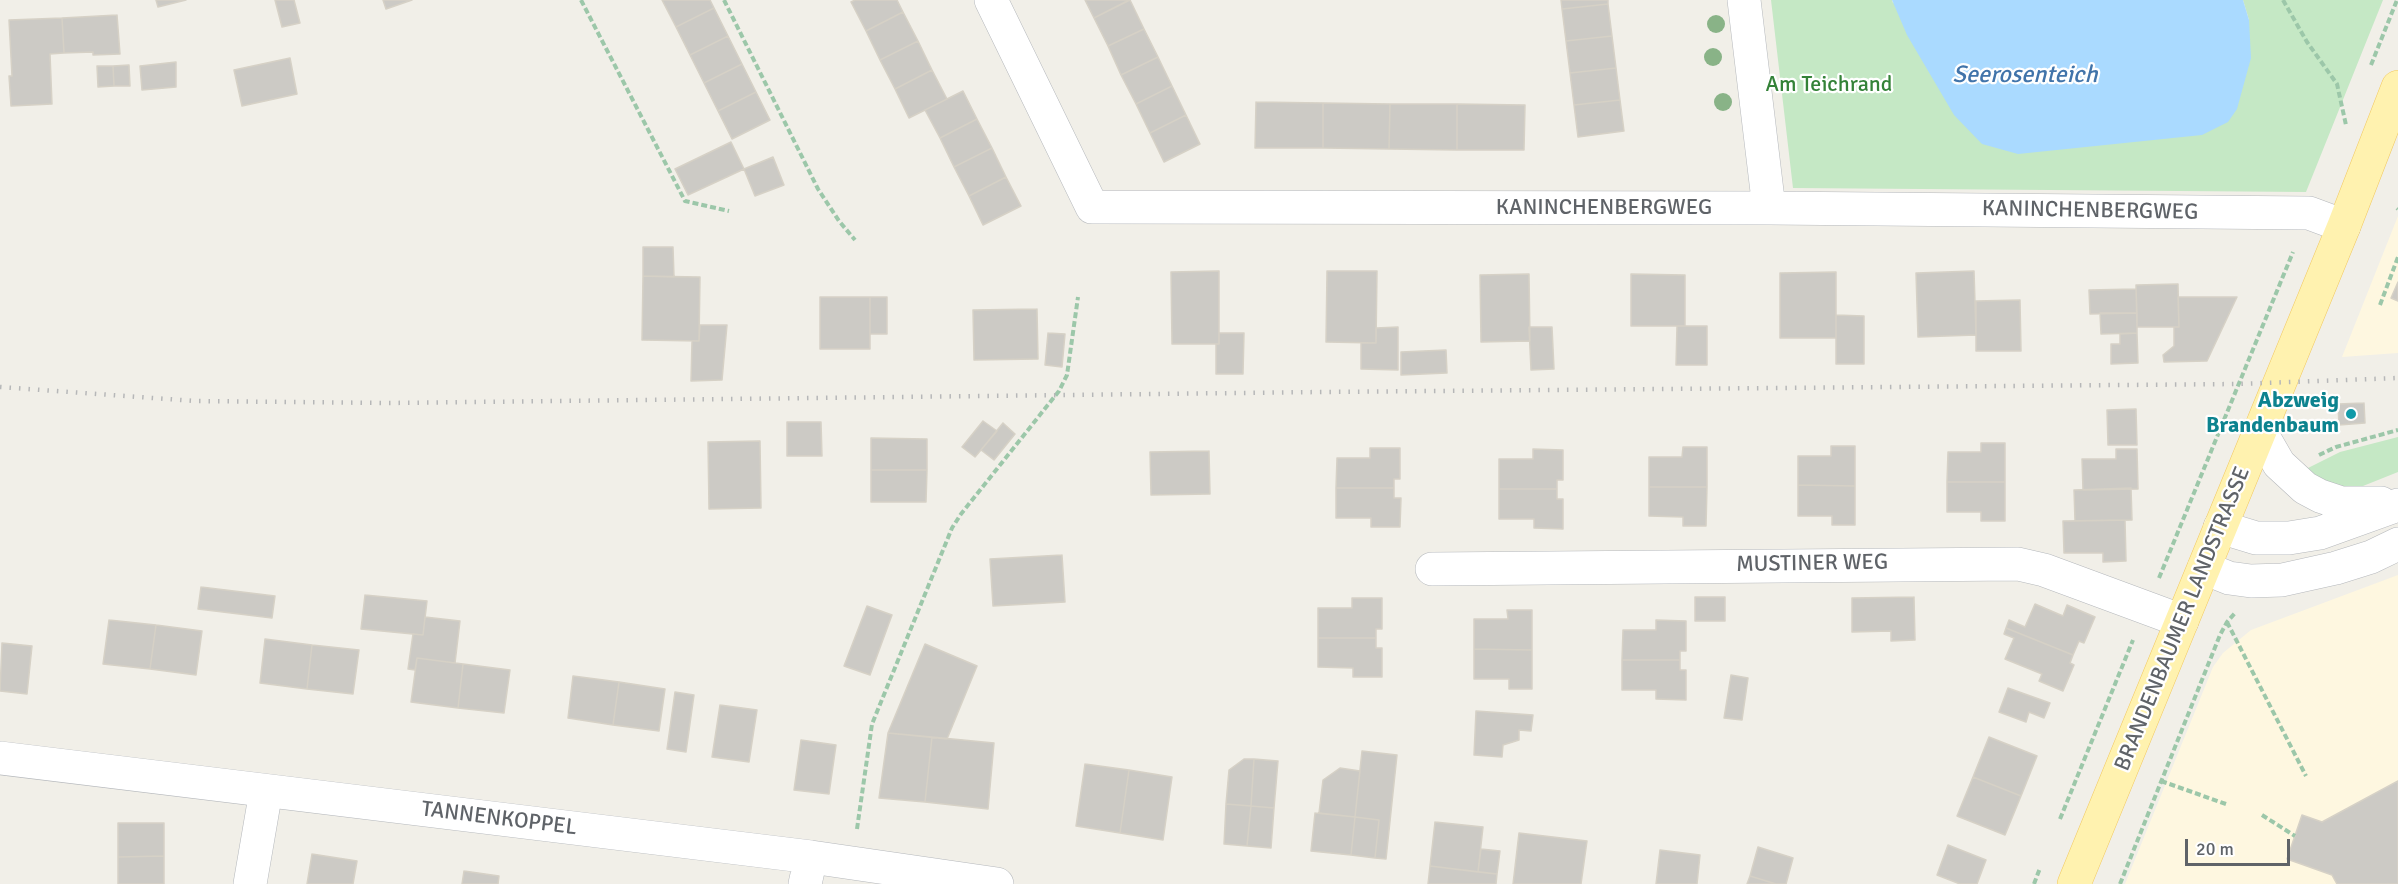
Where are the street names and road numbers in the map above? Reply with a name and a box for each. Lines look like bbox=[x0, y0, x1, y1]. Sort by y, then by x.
street label: KANINCHENBERGWEG bbox=[1496, 195, 1712, 221]
street label: KANINCHENBERGWEG bbox=[1982, 196, 2198, 226]
street label: BRANDENBAUMER LANDSTRASSE bbox=[2110, 463, 2256, 775]
street label: MUSTINER WEG bbox=[1736, 549, 1888, 579]
street label: TANNENKOPPEL bbox=[420, 796, 578, 842]

